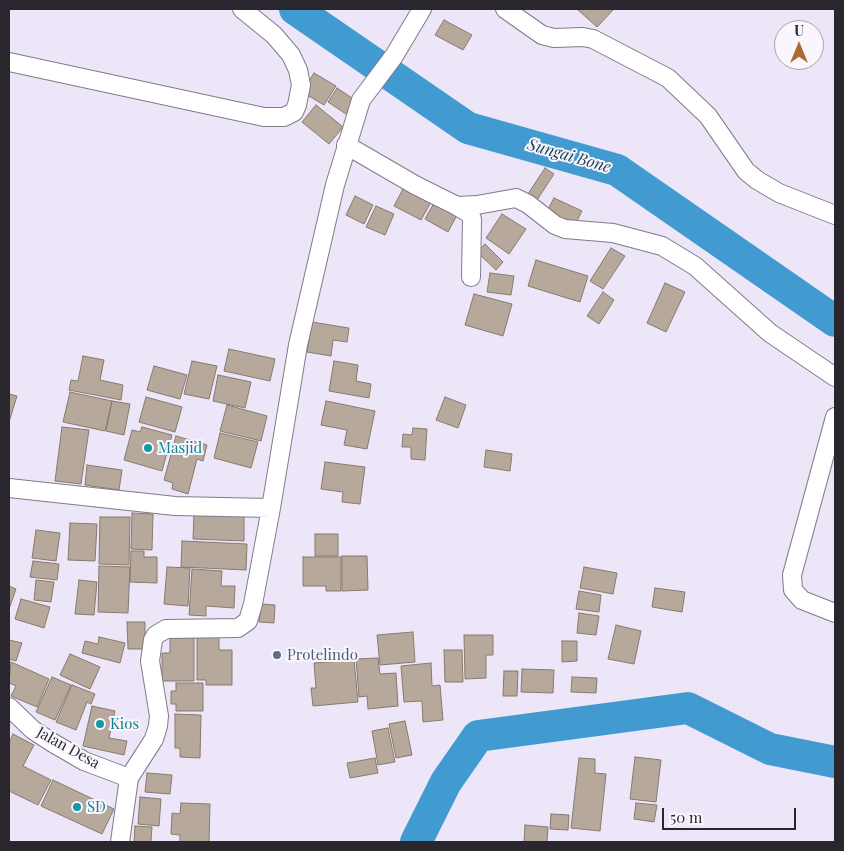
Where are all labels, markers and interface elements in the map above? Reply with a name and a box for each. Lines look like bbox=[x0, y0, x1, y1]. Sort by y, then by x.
north arrow bbox=[774, 20, 824, 70]
text: U bbox=[794, 21, 804, 40]
water label: Sungai Bone bbox=[525, 135, 613, 177]
place label: Masjid bbox=[158, 439, 202, 457]
marker: Masjid bbox=[142, 442, 154, 454]
place label: Protelindo bbox=[287, 646, 358, 664]
marker: Protelindo bbox=[271, 649, 283, 661]
place label: Kios bbox=[110, 715, 139, 733]
marker: Kios bbox=[94, 718, 106, 730]
street label: Jalan Desa bbox=[33, 723, 103, 773]
place label: SD bbox=[87, 798, 106, 816]
scale bar bbox=[664, 798, 798, 830]
marker: SD bbox=[71, 801, 83, 813]
text: 50 m bbox=[670, 807, 702, 827]

